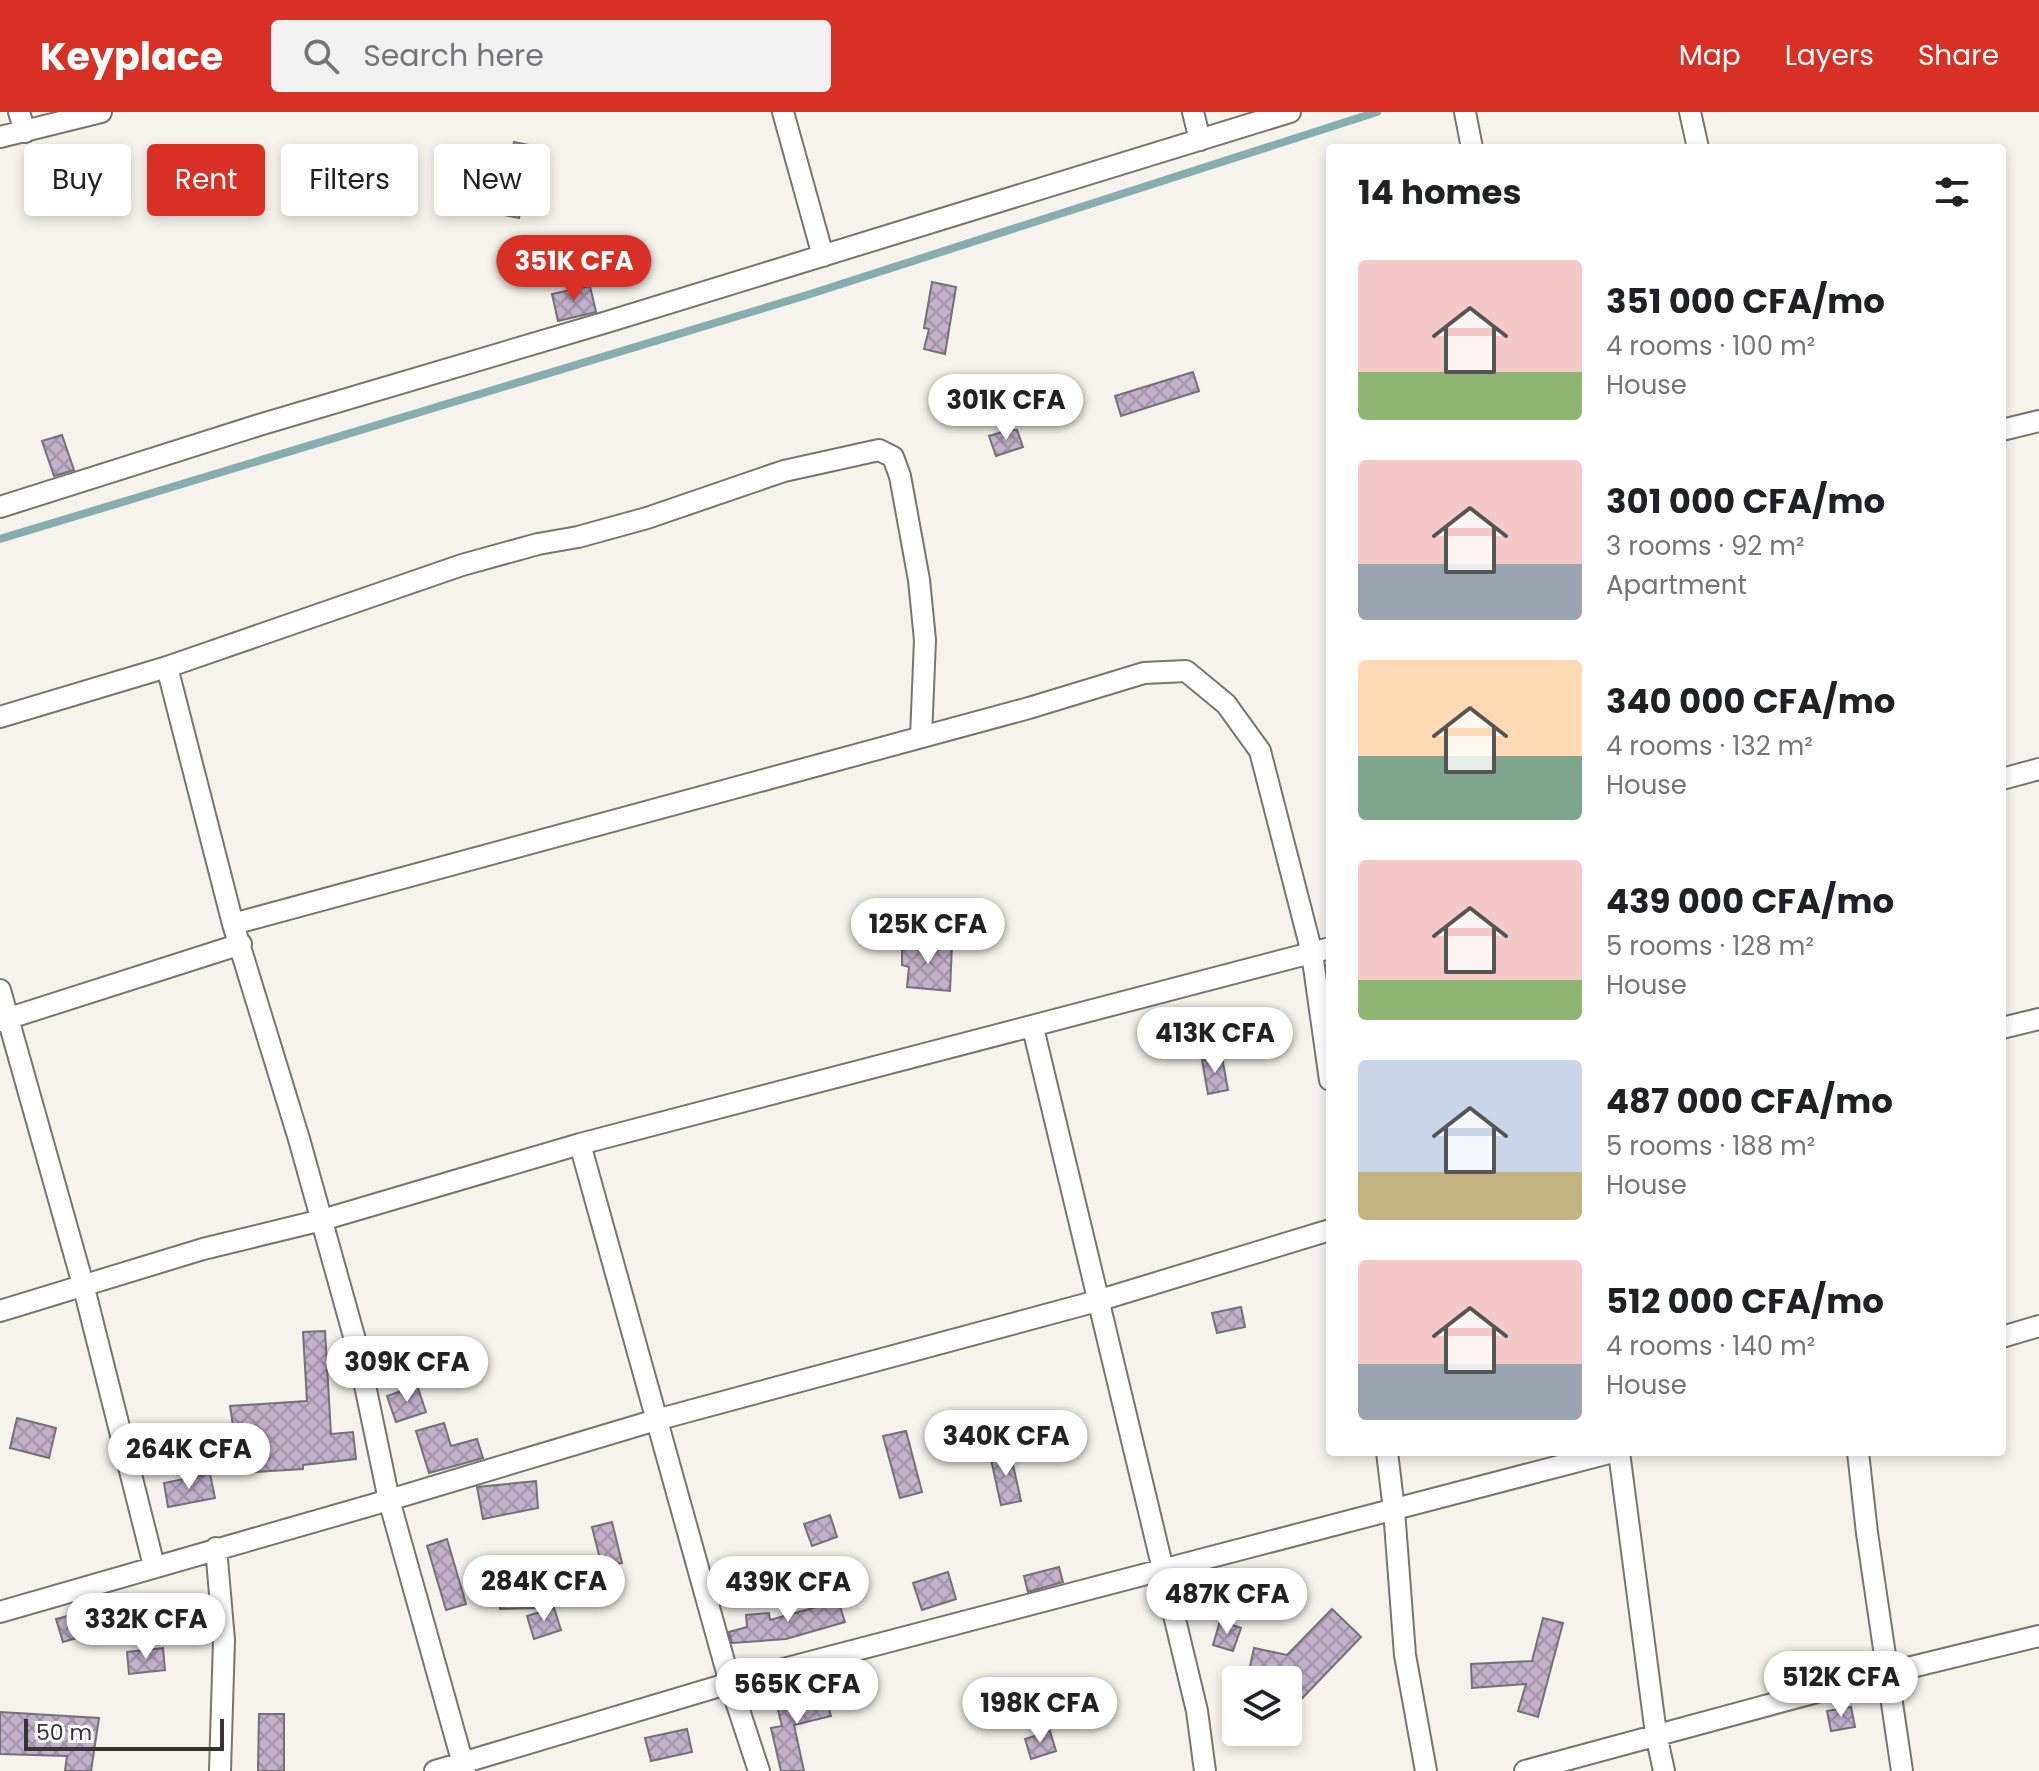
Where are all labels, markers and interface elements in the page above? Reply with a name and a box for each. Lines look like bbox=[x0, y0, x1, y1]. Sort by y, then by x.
search box bbox=[271, 20, 831, 92]
text: Keyplace bbox=[40, 30, 223, 83]
icon: search bbox=[299, 34, 343, 78]
text: Search here bbox=[363, 34, 544, 77]
text: Map bbox=[1679, 36, 1741, 75]
text: Layers bbox=[1785, 36, 1874, 75]
text: Share bbox=[1918, 36, 1999, 75]
chip: Buy bbox=[24, 144, 131, 216]
chip: Rent bbox=[147, 144, 265, 216]
chip: Filters bbox=[281, 144, 418, 216]
chip: New bbox=[434, 144, 550, 216]
text: 14 homes bbox=[1358, 168, 1522, 216]
icon: filters bbox=[1930, 170, 1974, 214]
pin: 351K CFA bbox=[491, 235, 657, 303]
text: 351K CFA bbox=[514, 243, 634, 279]
text: 351 000 CFA/mo bbox=[1606, 277, 1885, 325]
icon: home bbox=[1422, 292, 1518, 388]
text: 4 rooms · 100 m² bbox=[1606, 328, 1815, 364]
text: House bbox=[1606, 367, 1687, 403]
pin: 301K CFA bbox=[923, 374, 1089, 442]
text: 301K CFA bbox=[946, 382, 1066, 418]
text: 301 000 CFA/mo bbox=[1606, 477, 1885, 525]
icon: home bbox=[1422, 492, 1518, 588]
text: 3 rooms · 92 m² bbox=[1606, 528, 1805, 564]
text: Apartment bbox=[1606, 567, 1747, 603]
text: 340 000 CFA/mo bbox=[1606, 677, 1895, 725]
icon: home bbox=[1422, 692, 1518, 788]
text: 4 rooms · 132 m² bbox=[1606, 728, 1813, 764]
text: House bbox=[1606, 767, 1687, 803]
text: 439 000 CFA/mo bbox=[1606, 877, 1894, 925]
icon: home bbox=[1422, 892, 1518, 988]
pin: 125K CFA bbox=[845, 898, 1011, 966]
text: 125K CFA bbox=[869, 906, 987, 942]
text: 5 rooms · 128 m² bbox=[1606, 928, 1814, 964]
text: House bbox=[1606, 967, 1687, 1003]
pin: 413K CFA bbox=[1132, 1007, 1298, 1075]
text: 413K CFA bbox=[1155, 1015, 1275, 1051]
text: 487 000 CFA/mo bbox=[1606, 1077, 1893, 1125]
icon: home bbox=[1422, 1092, 1518, 1188]
text: 5 rooms · 188 m² bbox=[1606, 1128, 1815, 1164]
text: House bbox=[1606, 1167, 1687, 1203]
text: 512 000 CFA/mo bbox=[1606, 1277, 1884, 1325]
icon: home bbox=[1422, 1292, 1518, 1388]
text: 4 rooms · 140 m² bbox=[1606, 1328, 1815, 1364]
pin: 309K CFA bbox=[324, 1336, 490, 1404]
text: 309K CFA bbox=[344, 1344, 470, 1380]
text: House bbox=[1606, 1367, 1687, 1403]
pin: 340K CFA bbox=[923, 1410, 1089, 1478]
text: 340K CFA bbox=[942, 1418, 1070, 1454]
pin: 264K CFA bbox=[106, 1423, 272, 1491]
text: 264K CFA bbox=[126, 1431, 252, 1467]
pin: 284K CFA bbox=[461, 1555, 627, 1623]
pin: 439K CFA bbox=[705, 1556, 871, 1624]
text: 284K CFA bbox=[481, 1563, 607, 1599]
text: 439K CFA bbox=[725, 1564, 851, 1600]
pin: 487K CFA bbox=[1144, 1568, 1310, 1636]
text: 487K CFA bbox=[1164, 1576, 1290, 1612]
pin: 332K CFA bbox=[63, 1593, 229, 1661]
text: 332K CFA bbox=[84, 1601, 208, 1637]
pin: 512K CFA bbox=[1758, 1651, 1924, 1719]
pin: 565K CFA bbox=[714, 1658, 880, 1726]
text: 512K CFA bbox=[1782, 1659, 1900, 1695]
text: 565K CFA bbox=[733, 1666, 861, 1702]
map controls bbox=[1222, 1666, 1302, 1746]
button: layers bbox=[1222, 1666, 1302, 1746]
pin: 198K CFA bbox=[957, 1677, 1123, 1745]
text: 198K CFA bbox=[980, 1685, 1100, 1721]
scale bar bbox=[24, 1715, 224, 1751]
text: 50 m bbox=[36, 1717, 92, 1748]

